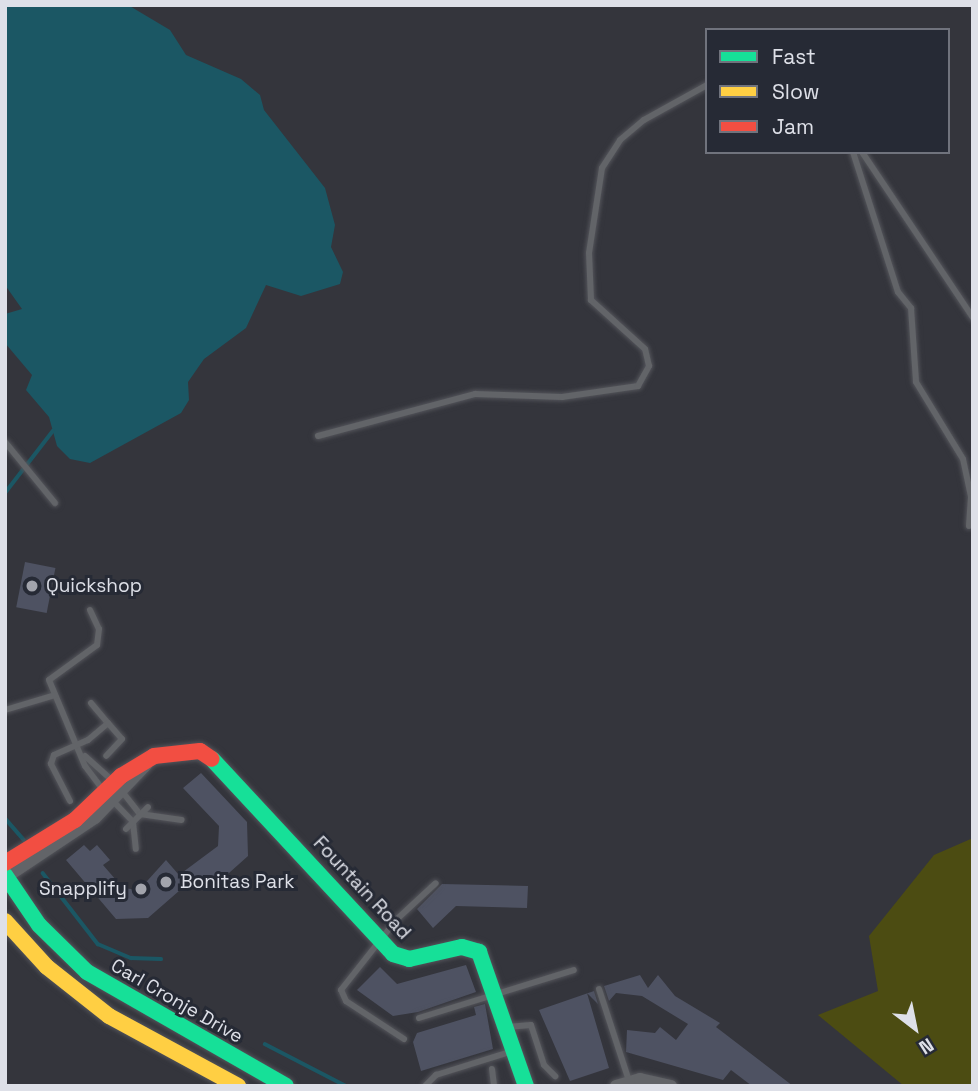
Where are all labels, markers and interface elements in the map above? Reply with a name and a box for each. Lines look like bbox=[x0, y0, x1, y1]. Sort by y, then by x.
legend bbox=[705, 28, 950, 154]
text: Fast bbox=[772, 43, 816, 70]
text: Slow bbox=[772, 78, 820, 105]
text: Jam bbox=[772, 113, 814, 140]
place label: Quickshop bbox=[46, 575, 142, 597]
marker: Quickshop bbox=[24, 578, 40, 594]
street label: Fountain Road bbox=[309, 832, 415, 944]
place label: Bonitas Park bbox=[180, 871, 295, 893]
marker: Bonitas Park bbox=[158, 874, 174, 890]
place label: Snapplify bbox=[39, 878, 127, 900]
marker: Snapplify bbox=[133, 881, 149, 897]
street label: Carl Cronje Drive bbox=[107, 954, 247, 1048]
north arrow bbox=[880, 993, 950, 1063]
text: N bbox=[914, 1032, 938, 1060]

